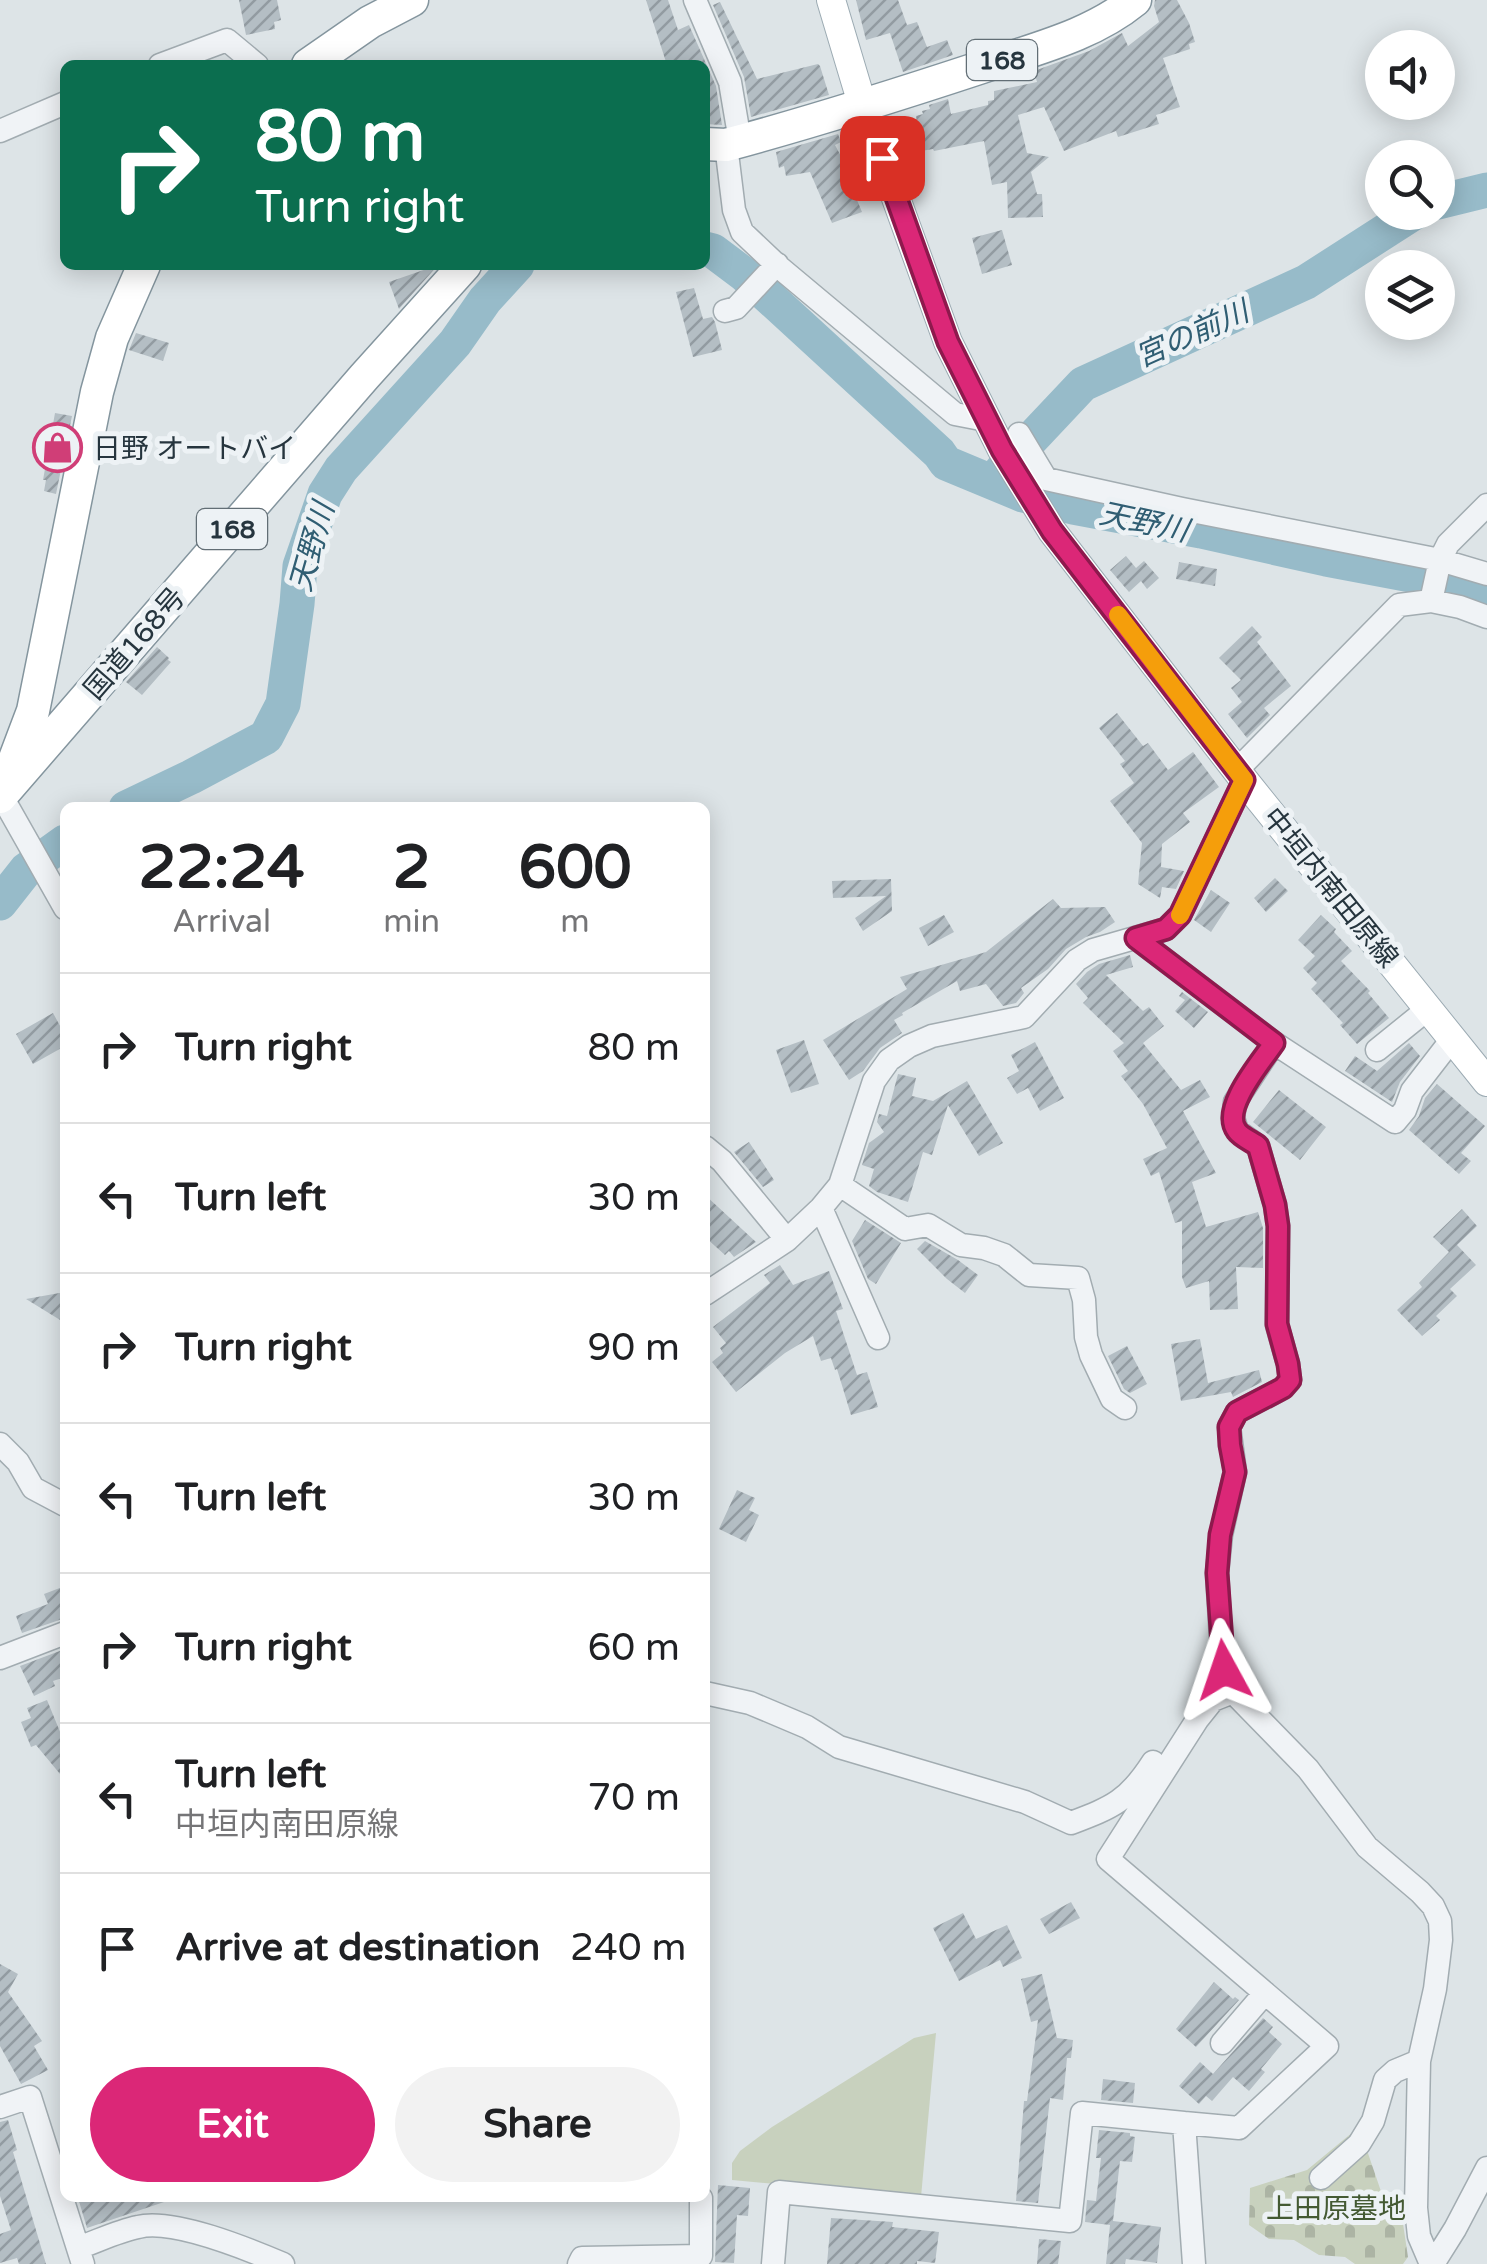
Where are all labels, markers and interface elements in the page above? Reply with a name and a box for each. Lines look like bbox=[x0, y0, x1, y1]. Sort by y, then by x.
map controls bbox=[1365, 30, 1455, 340]
button: sound bbox=[1365, 30, 1455, 120]
road number: 168 bbox=[967, 40, 1037, 80]
text: 80 m bbox=[255, 96, 425, 180]
icon: right bbox=[90, 100, 220, 230]
pin bbox=[840, 116, 925, 201]
icon: arrive bbox=[855, 131, 910, 186]
button: search bbox=[1365, 140, 1455, 230]
text: Turn right bbox=[255, 181, 464, 235]
button: layers bbox=[1365, 250, 1455, 340]
water label: 宮の前川 bbox=[1130, 292, 1257, 376]
shop icon: 日野 オートバイ bbox=[32, 422, 84, 474]
place label: 日野 オートバイ bbox=[93, 432, 296, 466]
water label: 天野川 bbox=[1096, 495, 1195, 551]
water label: 天野川 bbox=[282, 496, 343, 595]
road number: 168 bbox=[197, 509, 267, 549]
street label: 国道168号 bbox=[77, 581, 192, 706]
street label: 中垣内南田原線 bbox=[1255, 801, 1405, 974]
text: 22:24 bbox=[138, 832, 305, 904]
text: 2 bbox=[393, 832, 430, 904]
text: 600 bbox=[518, 832, 632, 904]
text: Arrival bbox=[172, 903, 271, 941]
text: min bbox=[383, 903, 440, 941]
text: m bbox=[560, 903, 590, 941]
icon: right bbox=[90, 1021, 145, 1076]
text: Turn right bbox=[175, 1025, 352, 1071]
text: 80 m bbox=[588, 1025, 680, 1071]
icon: left bbox=[90, 1171, 145, 1226]
text: Turn left bbox=[175, 1175, 326, 1221]
text: 30 m bbox=[588, 1175, 680, 1221]
icon: right bbox=[90, 1321, 145, 1376]
text: Turn right bbox=[175, 1325, 352, 1371]
text: 90 m bbox=[588, 1325, 680, 1371]
icon: left bbox=[90, 1471, 145, 1526]
text: Turn left bbox=[175, 1475, 326, 1521]
text: 30 m bbox=[588, 1475, 680, 1521]
position arrow bbox=[1172, 1618, 1276, 1722]
icon: right bbox=[90, 1621, 145, 1676]
text: Turn right bbox=[175, 1625, 352, 1671]
text: 60 m bbox=[588, 1625, 680, 1671]
text: Turn left bbox=[175, 1752, 326, 1798]
icon: left bbox=[90, 1771, 145, 1826]
text: 70 m bbox=[588, 1775, 680, 1821]
text: 中垣内南田原線 bbox=[175, 1806, 399, 1844]
icon: arrive bbox=[90, 1921, 145, 1976]
text: Arrive at destination bbox=[175, 1925, 540, 1971]
text: 240 m bbox=[570, 1925, 686, 1971]
button: Exit bbox=[90, 2067, 375, 2182]
button: Share bbox=[395, 2067, 680, 2182]
park label: 上田原墓地 bbox=[1266, 2192, 1406, 2226]

